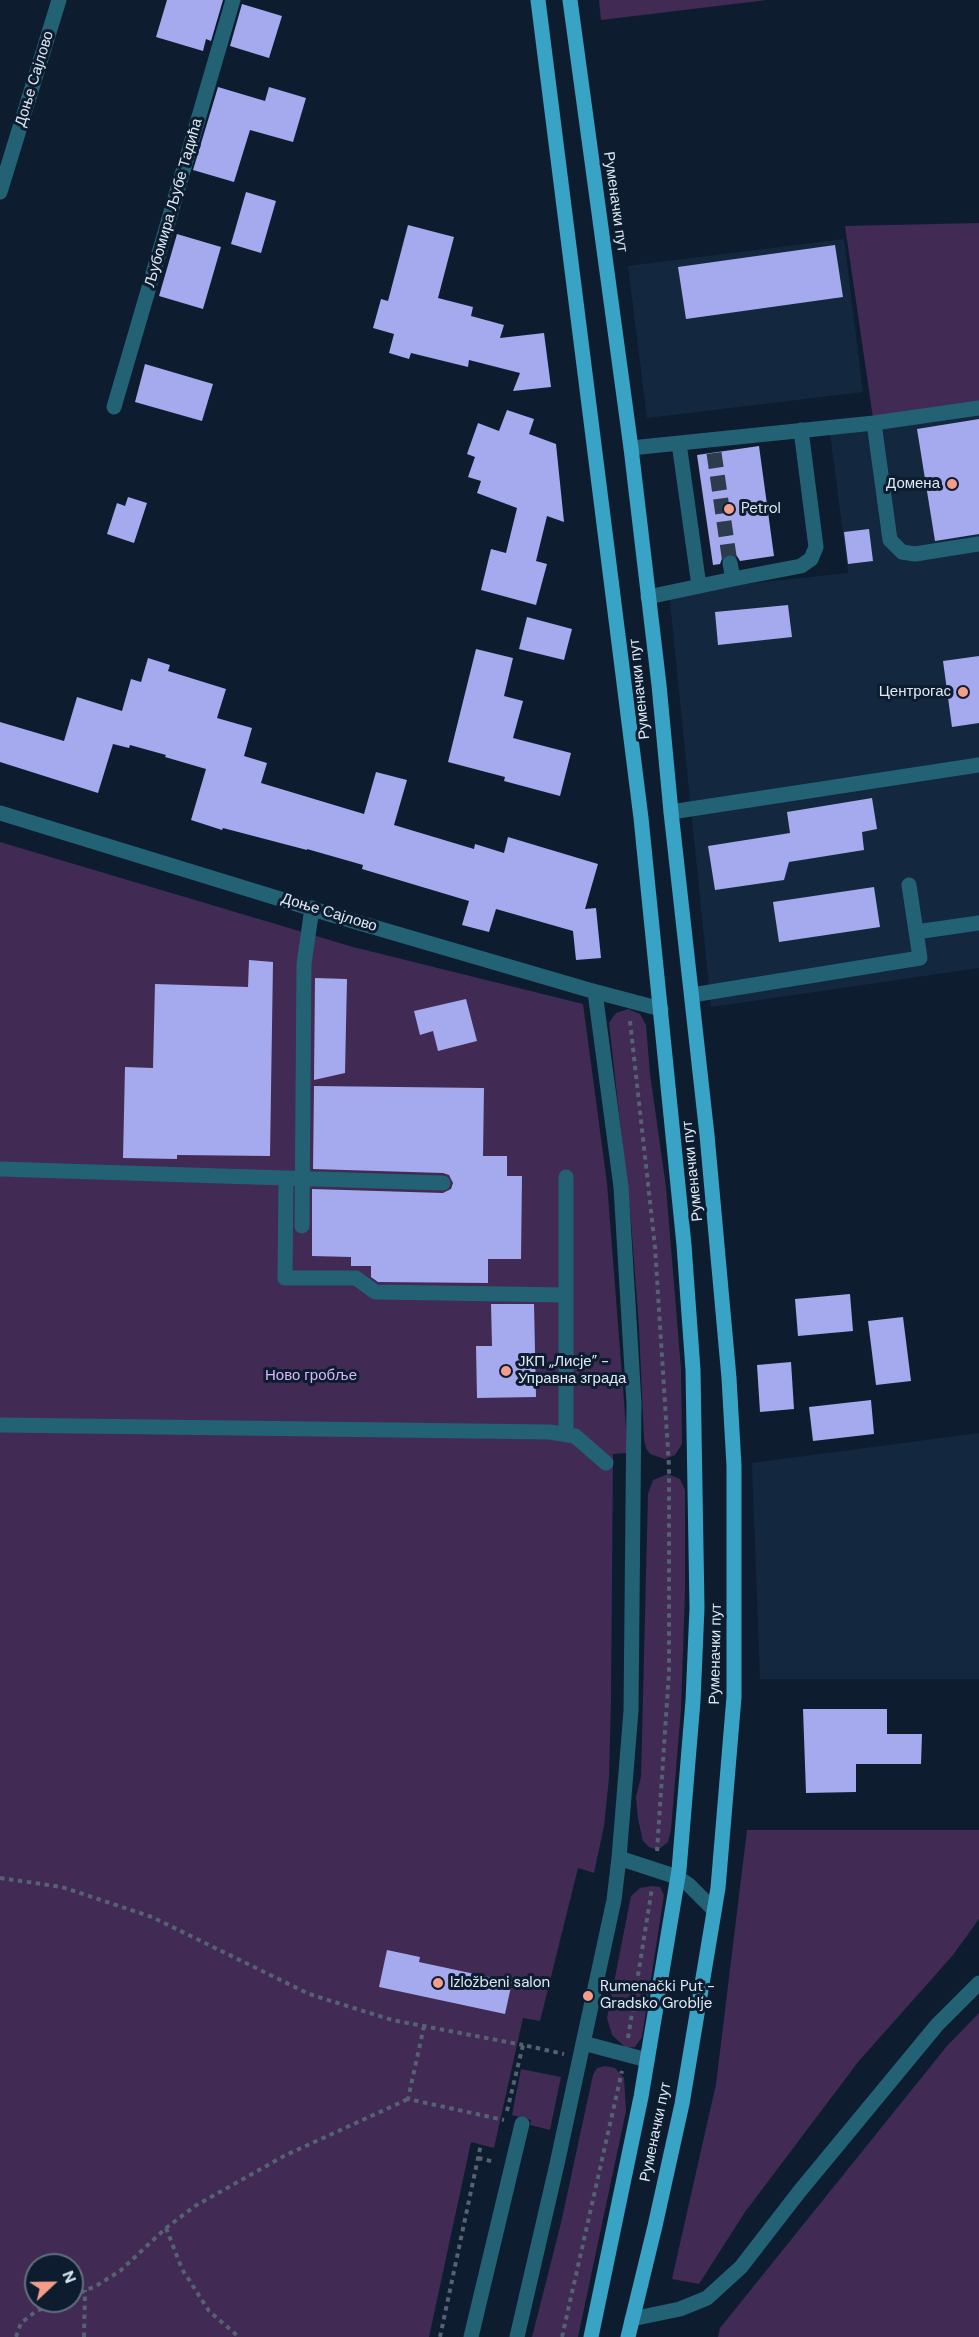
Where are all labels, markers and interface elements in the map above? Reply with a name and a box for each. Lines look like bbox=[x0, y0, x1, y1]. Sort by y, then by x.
street label: Доње Сајлово bbox=[12, 29, 58, 129]
street label: Љубомира Љубе Тадића bbox=[141, 117, 207, 289]
street label: Руменачки пут bbox=[599, 150, 631, 254]
place label: Домена bbox=[886, 475, 940, 493]
marker: Домена bbox=[945, 477, 959, 491]
place label: Petrol bbox=[741, 500, 781, 518]
marker: Petrol bbox=[722, 502, 736, 516]
street label: Руменачки пут bbox=[626, 638, 654, 740]
place label: Центрогас bbox=[879, 683, 951, 701]
marker: Центрогас bbox=[956, 685, 970, 699]
street label: Доње Сајлово bbox=[279, 890, 379, 936]
street label: Руменачки пут bbox=[679, 1120, 707, 1222]
place label: ЈКП „Лисје” - Управна зграда bbox=[518, 1353, 626, 1388]
marker: ЈКП „Лисје” - Управна зграда bbox=[499, 1364, 513, 1378]
park label: Ново гробље bbox=[265, 1367, 357, 1385]
street label: Руменачки пут bbox=[706, 1603, 726, 1705]
place label: Izložbeni salon bbox=[450, 1974, 550, 1992]
marker: Izložbeni salon bbox=[431, 1976, 445, 1990]
place label: Rumenački Put - Gradsko Groblje bbox=[600, 1978, 715, 2013]
marker: Rumenački Put - Gradsko Groblje bbox=[581, 1989, 595, 2003]
street label: Руменачки пут bbox=[637, 2080, 675, 2184]
north arrow bbox=[24, 2253, 84, 2313]
text: N bbox=[57, 2267, 81, 2286]

